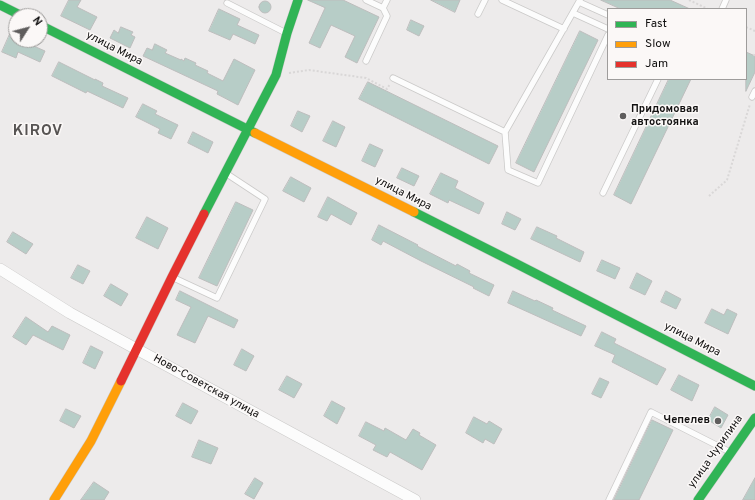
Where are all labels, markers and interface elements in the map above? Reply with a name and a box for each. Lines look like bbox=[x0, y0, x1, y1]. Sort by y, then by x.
north arrow bbox=[8, 8, 48, 48]
legend bbox=[607, 8, 747, 80]
text: N bbox=[29, 14, 45, 29]
text: Fast bbox=[645, 16, 667, 32]
street label: улица Мира bbox=[84, 29, 144, 69]
text: Slow bbox=[645, 36, 671, 52]
text: Jam bbox=[645, 56, 668, 72]
place label: Придомовая автостоянка bbox=[631, 103, 699, 129]
marker: Придомовая автостоянка bbox=[618, 111, 628, 121]
district label: KIROV bbox=[13, 123, 63, 141]
street label: улица Мира bbox=[373, 174, 433, 214]
street label: улица Мира bbox=[662, 320, 722, 360]
street label: Ново-Советская улица bbox=[151, 352, 261, 422]
street label: улица Чурилина bbox=[686, 413, 746, 491]
place label: Чепелев bbox=[663, 414, 710, 428]
marker: Чепелев bbox=[713, 416, 723, 426]

